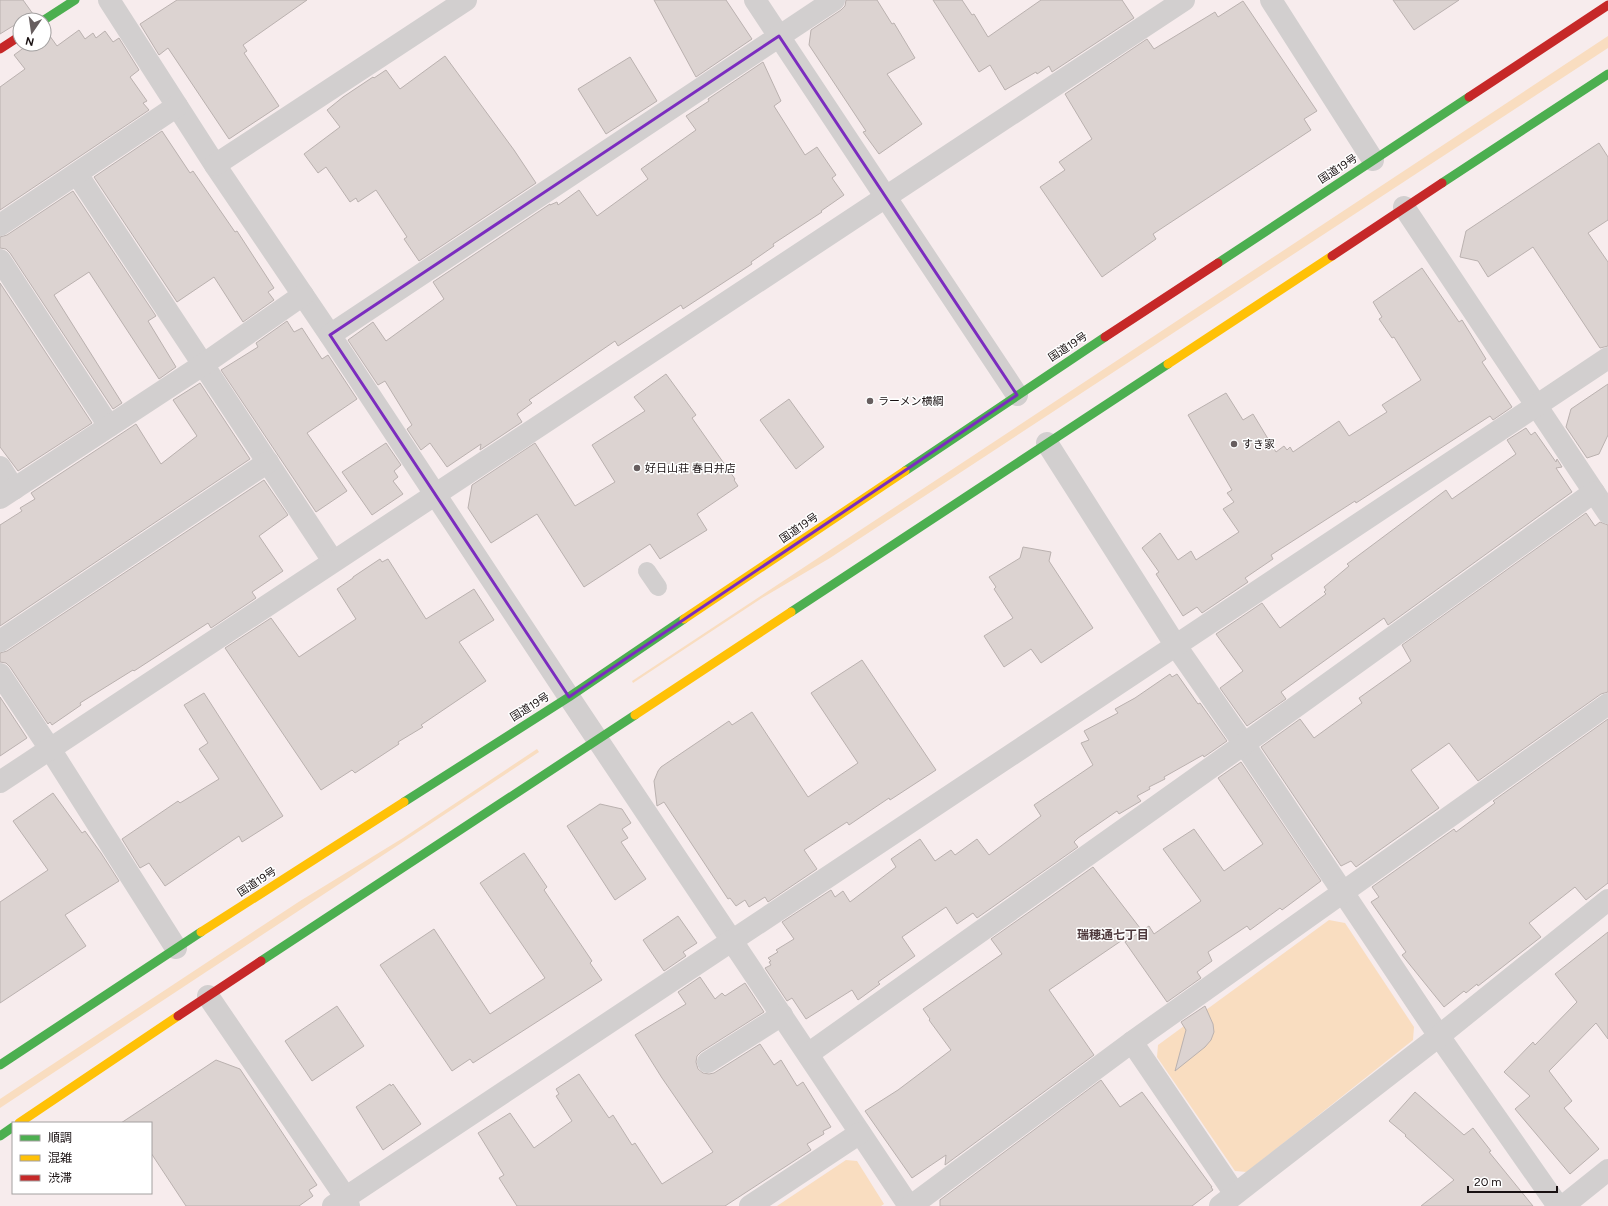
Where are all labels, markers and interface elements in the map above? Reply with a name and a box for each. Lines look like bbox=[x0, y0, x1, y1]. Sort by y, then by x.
north arrow bbox=[12, 12, 52, 52]
text: N bbox=[24, 34, 35, 49]
street label: 国道19号 bbox=[1316, 152, 1360, 186]
street label: 国道19号 bbox=[1046, 330, 1090, 364]
place label: ラーメン横綱 bbox=[878, 395, 944, 408]
marker: ラーメン横綱 bbox=[865, 396, 875, 406]
place label: すき家 bbox=[1242, 438, 1275, 451]
marker: すき家 bbox=[1229, 439, 1239, 449]
place label: 好日山荘 春日井店 bbox=[645, 462, 736, 475]
marker: 好日山荘 春日井店 bbox=[632, 463, 642, 473]
street label: 国道19号 bbox=[777, 510, 821, 546]
street label: 国道19号 bbox=[508, 690, 552, 724]
street label: 国道19号 bbox=[235, 865, 279, 899]
district label: 瑞穂通七丁目 bbox=[1077, 928, 1149, 942]
legend bbox=[12, 1122, 152, 1194]
text: 順調 bbox=[48, 1131, 72, 1145]
text: 混雑 bbox=[48, 1151, 72, 1165]
scale bar bbox=[1468, 1168, 1557, 1194]
text: 渋滞 bbox=[48, 1171, 72, 1185]
text: 20 m bbox=[1474, 1175, 1502, 1189]

